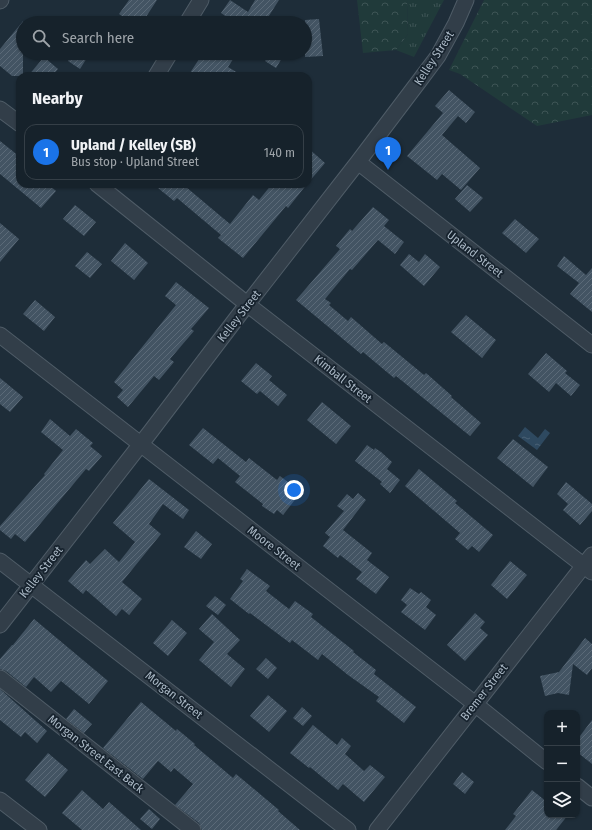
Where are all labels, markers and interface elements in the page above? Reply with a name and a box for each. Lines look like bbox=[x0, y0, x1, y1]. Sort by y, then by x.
search box bbox=[16, 16, 312, 60]
icon: search bbox=[30, 27, 52, 49]
street label: Kelley Street bbox=[411, 28, 457, 88]
text: Search here bbox=[62, 29, 134, 47]
text: Nearby bbox=[32, 88, 83, 109]
text: Upland / Kelley (SB) bbox=[71, 136, 196, 154]
pin: 1 bbox=[375, 137, 401, 170]
text: 1 bbox=[43, 145, 49, 160]
text: 140 m bbox=[264, 145, 295, 160]
text: Bus stop · Upland Street bbox=[71, 154, 199, 169]
street label: Upland Street bbox=[444, 228, 506, 280]
street label: Kelley Street bbox=[214, 287, 264, 345]
street label: Kimball Street bbox=[311, 352, 375, 406]
your location bbox=[284, 480, 304, 500]
street label: Moore Street bbox=[245, 523, 303, 573]
street label: Kelley Street bbox=[16, 543, 66, 601]
street label: Bremer Street bbox=[458, 661, 510, 723]
street label: Morgan Street bbox=[143, 668, 205, 722]
map controls bbox=[544, 710, 580, 818]
button: + bbox=[544, 710, 580, 746]
street label: Morgan Street East Back bbox=[45, 712, 147, 796]
button: − bbox=[544, 746, 580, 782]
button: layers bbox=[544, 782, 580, 818]

